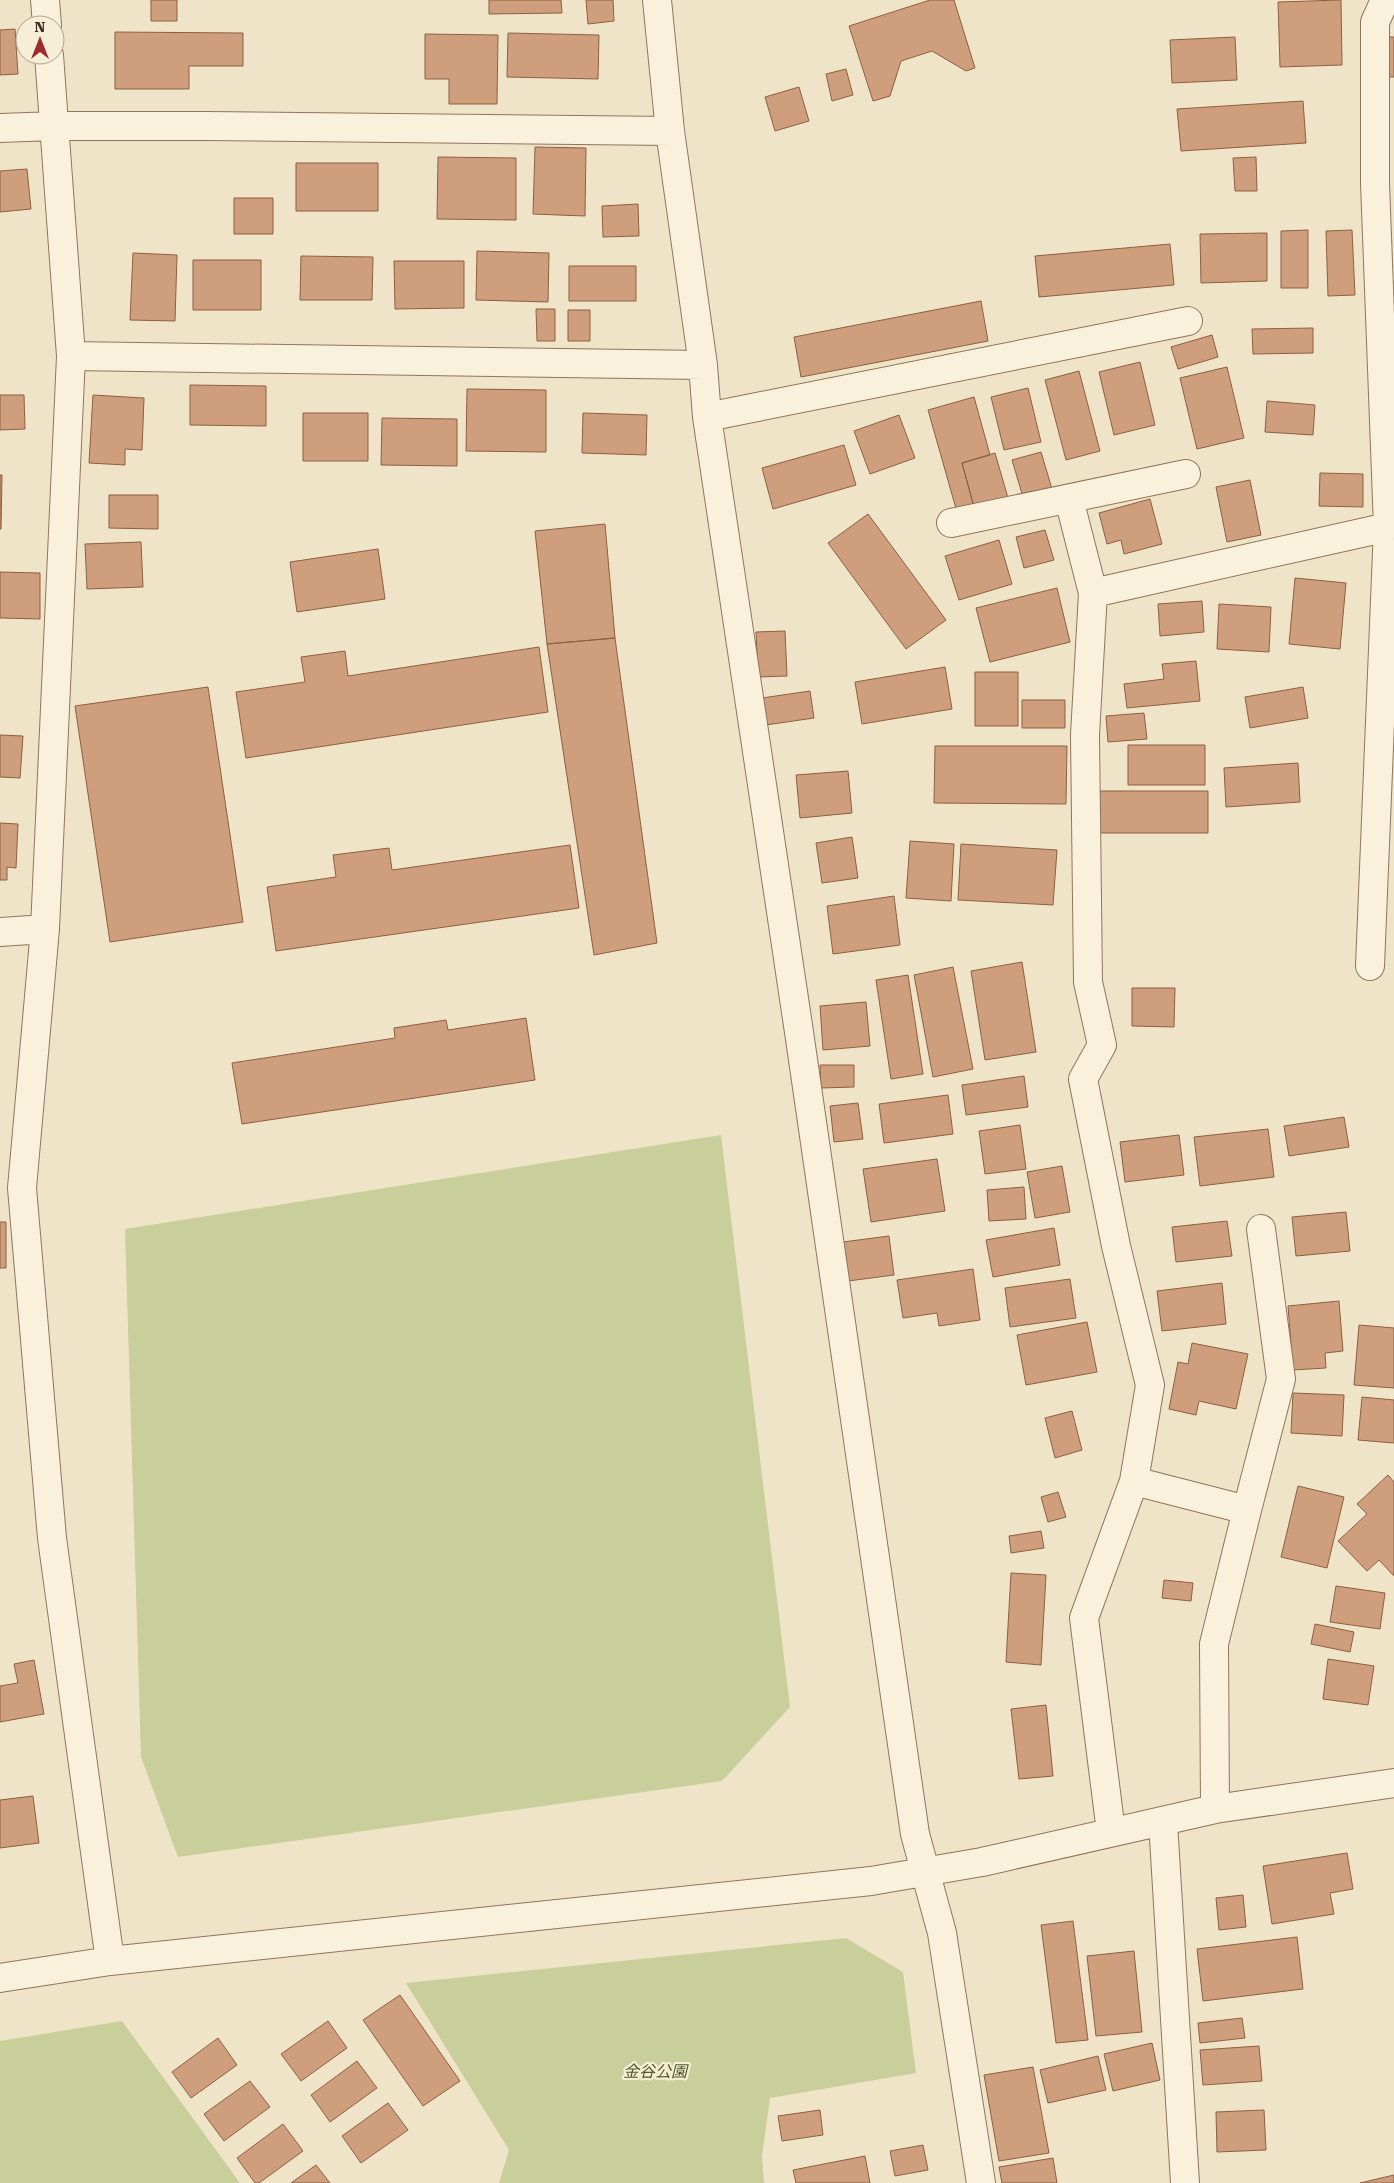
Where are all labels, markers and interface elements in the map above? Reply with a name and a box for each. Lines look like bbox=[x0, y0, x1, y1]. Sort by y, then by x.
north arrow bbox=[15, 15, 65, 65]
text: N bbox=[35, 19, 46, 35]
park label: 金谷公園 bbox=[623, 2062, 689, 2081]

